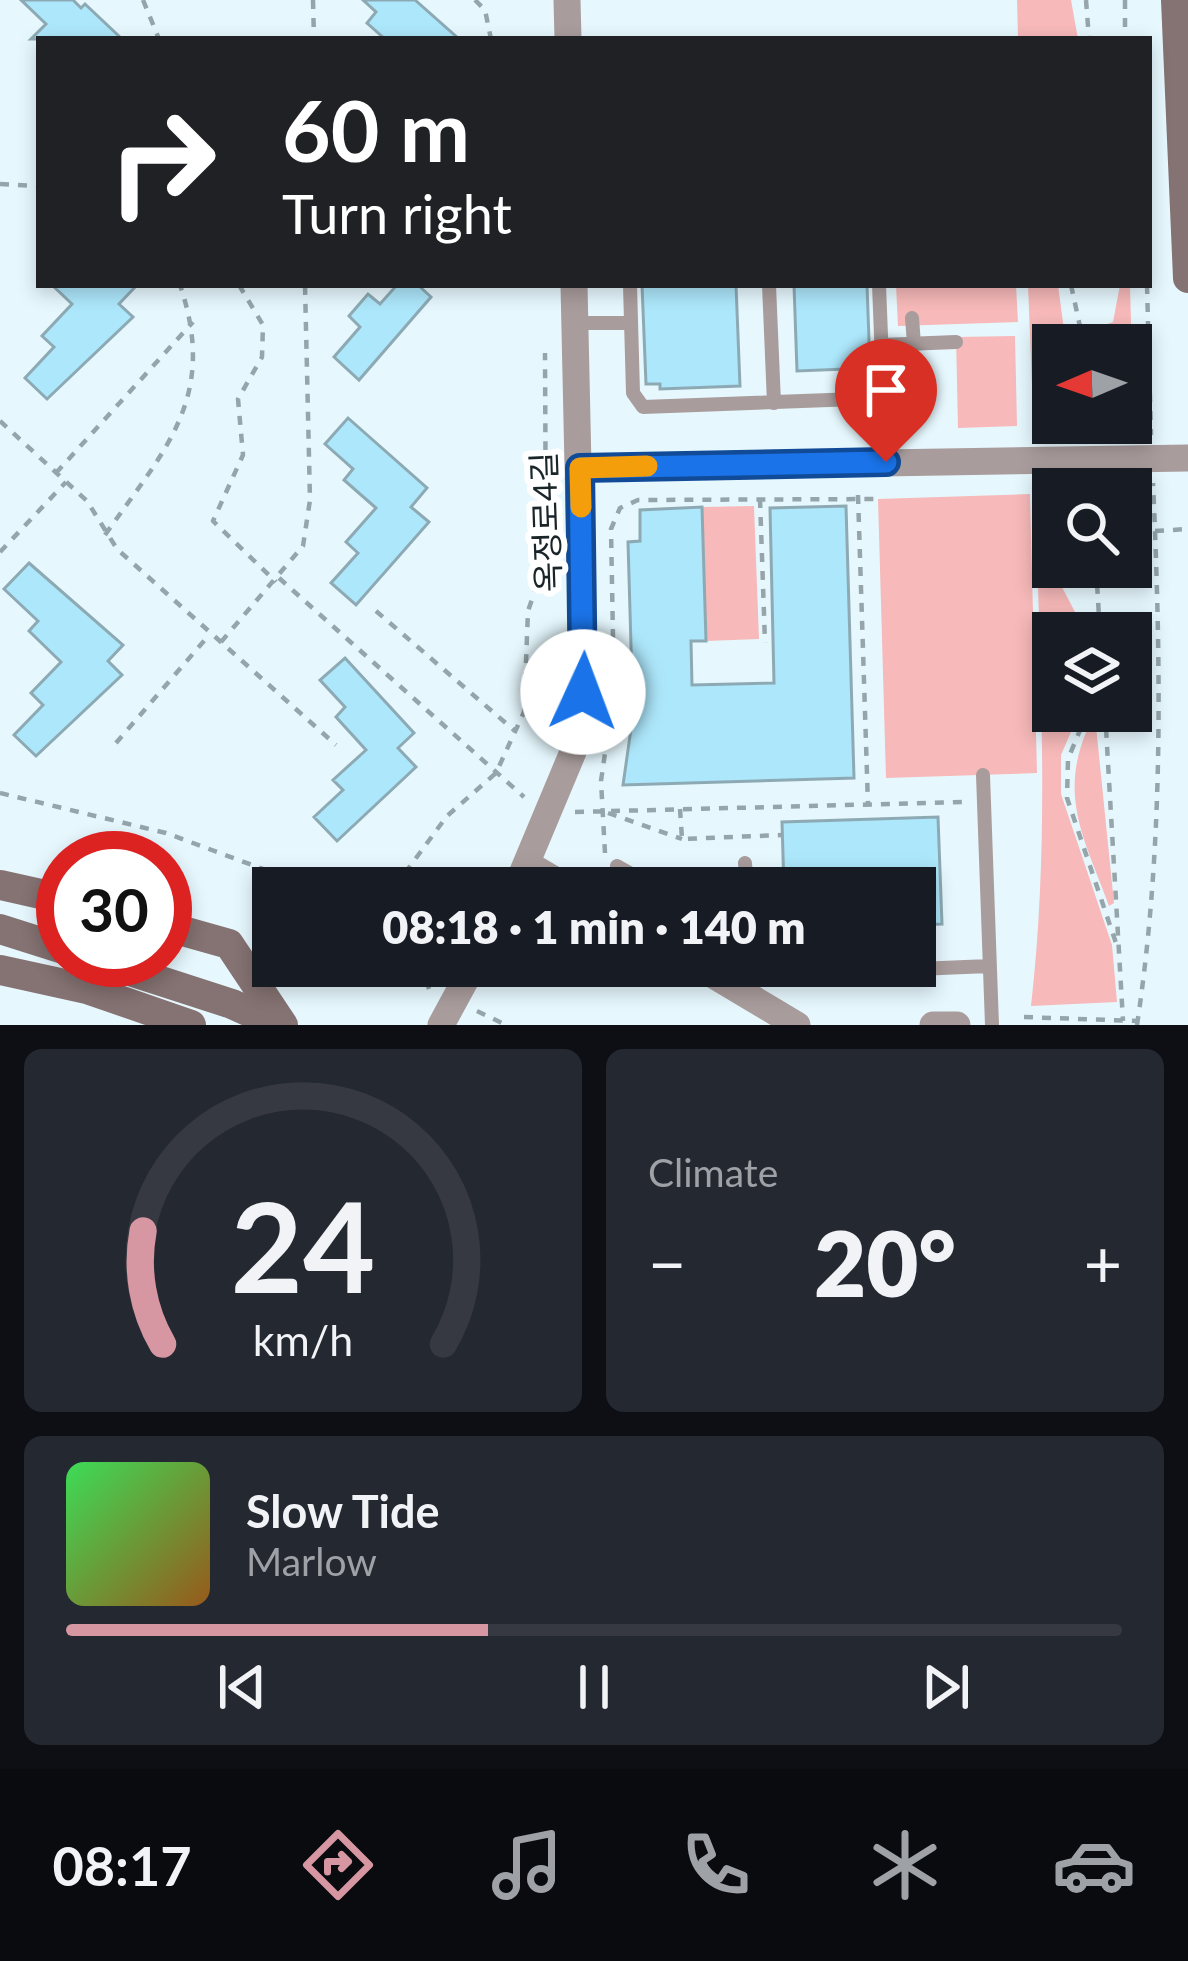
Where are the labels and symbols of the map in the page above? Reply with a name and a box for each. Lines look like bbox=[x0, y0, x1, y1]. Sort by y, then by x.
north arrow bbox=[1032, 324, 1152, 444]
pin bbox=[835, 339, 937, 462]
street label: 옥정로4길 bbox=[523, 451, 567, 593]
position arrow bbox=[520, 629, 646, 755]
speed limit sign: 30 bbox=[36, 831, 192, 987]

